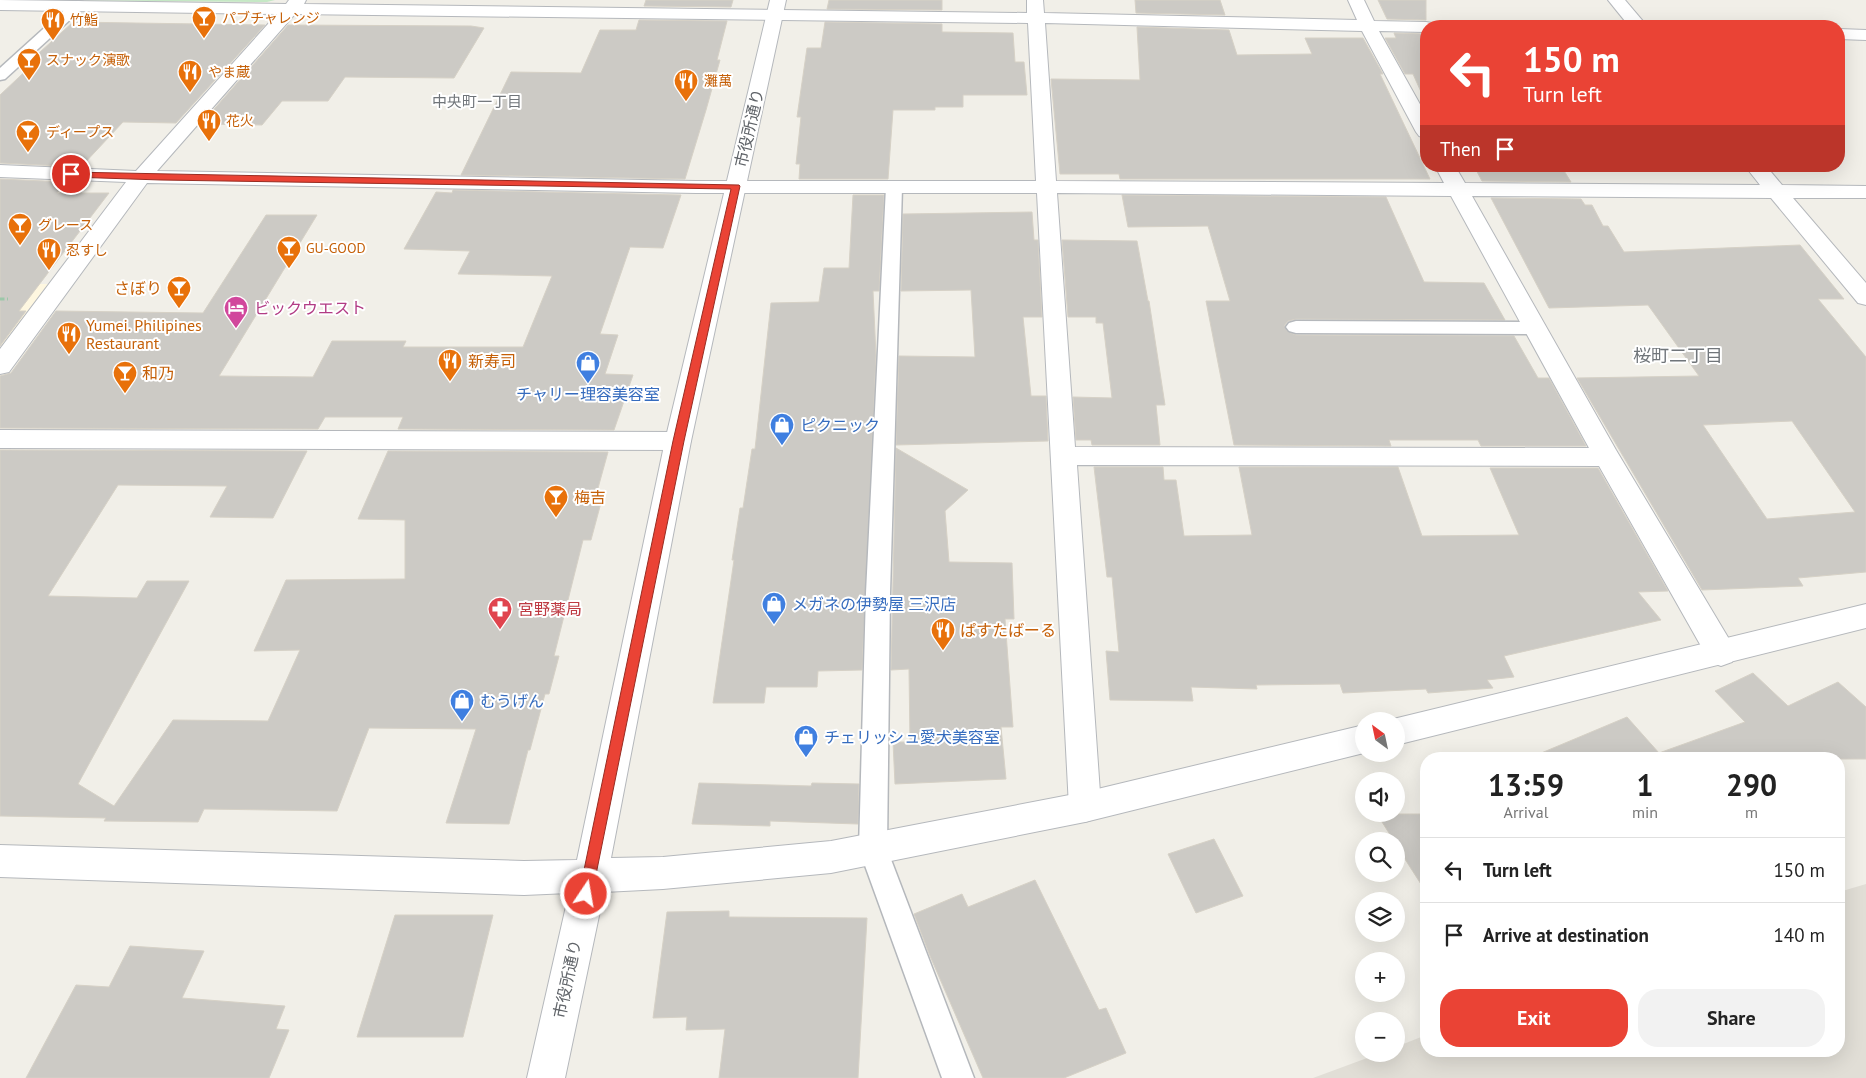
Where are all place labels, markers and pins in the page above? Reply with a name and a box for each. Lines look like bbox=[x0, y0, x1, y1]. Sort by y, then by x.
bar icon: パブチャレンジ bbox=[191, 5, 217, 39]
restaurant icon: 竹鮨 bbox=[40, 7, 66, 41]
place label: パブチャレンジ bbox=[222, 9, 320, 27]
place label: 竹鮨 bbox=[70, 11, 98, 29]
bar icon: スナック演歌 bbox=[16, 47, 42, 81]
place label: スナック演歌 bbox=[46, 51, 130, 69]
restaurant icon: やま蔵 bbox=[177, 59, 203, 93]
place label: やま蔵 bbox=[208, 63, 250, 81]
restaurant icon: 灘萬 bbox=[673, 68, 699, 102]
place label: 灘萬 bbox=[704, 72, 732, 90]
restaurant icon: 花火 bbox=[196, 108, 222, 142]
place label: 花火 bbox=[226, 112, 254, 130]
bar icon: ディープス bbox=[15, 119, 41, 153]
place label: ディープス bbox=[46, 123, 114, 141]
pin bbox=[50, 153, 92, 195]
bar icon: グレース bbox=[7, 212, 33, 246]
place label: グレース bbox=[38, 216, 93, 234]
bar icon: GU-GOOD bbox=[276, 235, 302, 269]
restaurant icon: 忍すし bbox=[36, 237, 62, 271]
place label: GU-GOOD bbox=[306, 239, 366, 257]
place label: 忍すし bbox=[66, 241, 108, 259]
bar icon: さぼり bbox=[166, 275, 192, 309]
place label: さぼり bbox=[114, 278, 162, 298]
hotel icon: ビックウエスト bbox=[223, 295, 249, 329]
place label: ビックウエスト bbox=[254, 298, 366, 318]
place label: Yumei. Philipines Restaurant bbox=[86, 315, 202, 353]
restaurant icon: Yumei. Philipines Restaurant bbox=[56, 321, 82, 355]
restaurant icon: 新寿司 bbox=[437, 348, 463, 382]
shop icon: チャリー理容美容室 bbox=[575, 350, 601, 384]
place label: 新寿司 bbox=[468, 351, 516, 371]
bar icon: 和乃 bbox=[112, 360, 138, 394]
place label: 和乃 bbox=[142, 363, 174, 383]
place label: チャリー理容美容室 bbox=[516, 384, 660, 404]
shop icon: ピクニック bbox=[769, 412, 795, 446]
place label: ピクニック bbox=[800, 415, 880, 435]
bar icon: 梅吉 bbox=[543, 484, 569, 518]
place label: 梅吉 bbox=[574, 487, 606, 507]
shop icon: メガネの伊勢屋 三沢店 bbox=[761, 591, 787, 625]
place label: メガネの伊勢屋 三沢店 bbox=[792, 594, 956, 614]
pharmacy icon: 宮野薬局 bbox=[487, 596, 513, 630]
place label: 宮野薬局 bbox=[518, 599, 582, 619]
restaurant icon: ぱすたばーる bbox=[930, 617, 956, 651]
place label: ぱすたばーる bbox=[960, 620, 1056, 640]
shop icon: むうげん bbox=[449, 688, 475, 722]
place label: むうげん bbox=[480, 691, 544, 711]
shop icon: チェリッシュ愛犬美容室 bbox=[793, 724, 819, 758]
place label: チェリッシュ愛犬美容室 bbox=[824, 727, 1000, 747]

